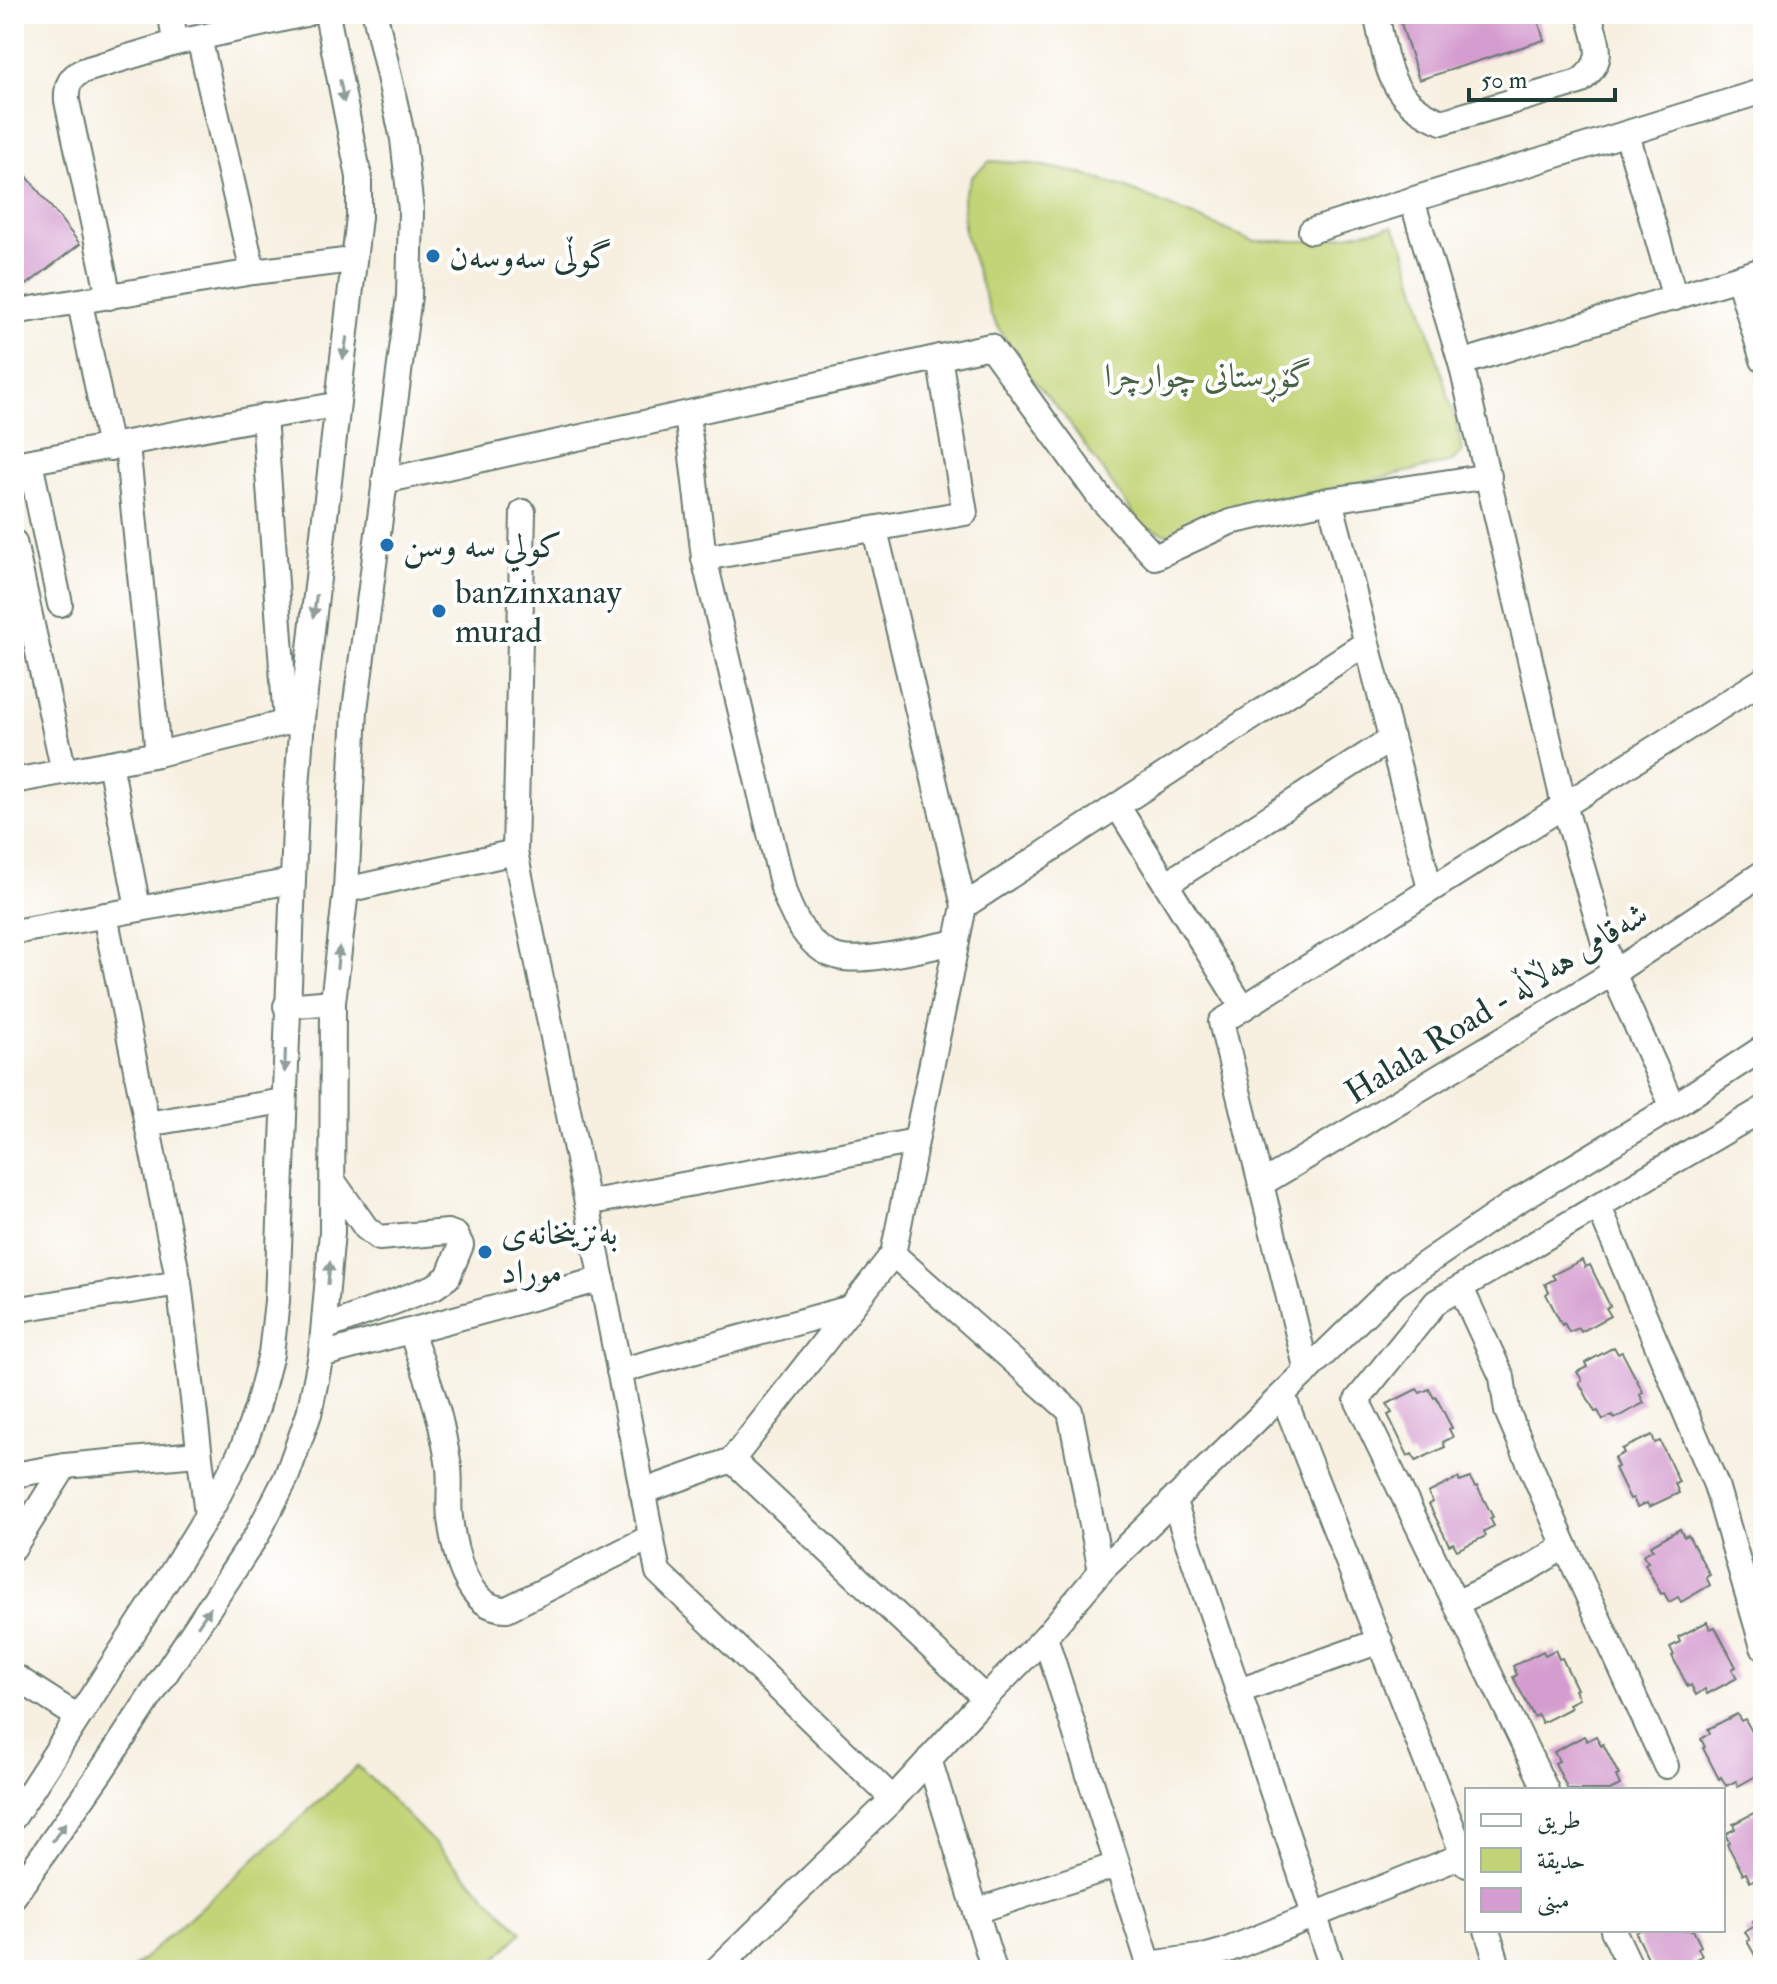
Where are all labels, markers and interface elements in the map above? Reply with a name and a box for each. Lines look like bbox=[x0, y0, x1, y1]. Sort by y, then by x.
scale bar bbox=[1469, 52, 1615, 102]
text: 50 m bbox=[1481, 65, 1528, 96]
one-way arrow bbox=[337, 78, 349, 103]
place label: گوڵی سەوسەن bbox=[449, 236, 612, 279]
marker: گوڵی سەوسەن bbox=[424, 247, 442, 265]
one-way arrow bbox=[338, 336, 351, 361]
park label: گۆڕستانی چوارچرا bbox=[1104, 355, 1312, 403]
place label: كولي سه وسن bbox=[403, 525, 562, 573]
marker: كولي سه وسن bbox=[378, 536, 396, 554]
place label: banzinxanay murad bbox=[455, 571, 622, 653]
one-way arrow bbox=[309, 594, 322, 619]
marker: banzinxanay murad bbox=[430, 602, 448, 620]
street label: Halala Road - شەقامی هەڵاڵە bbox=[1337, 893, 1656, 1114]
one-way arrow bbox=[332, 945, 345, 970]
one-way arrow bbox=[278, 1049, 291, 1074]
place label: بەنزینخانەی موراد bbox=[501, 1212, 618, 1294]
marker: بەنزینخانەی موراد bbox=[476, 1243, 494, 1261]
one-way arrow bbox=[322, 1260, 335, 1285]
one-way arrow bbox=[197, 1606, 211, 1628]
legend bbox=[1465, 1788, 1725, 1932]
text: طريق bbox=[1537, 1805, 1581, 1836]
one-way arrow bbox=[51, 1822, 66, 1843]
text: حديقة bbox=[1537, 1845, 1586, 1876]
text: مبنى bbox=[1537, 1885, 1570, 1917]

